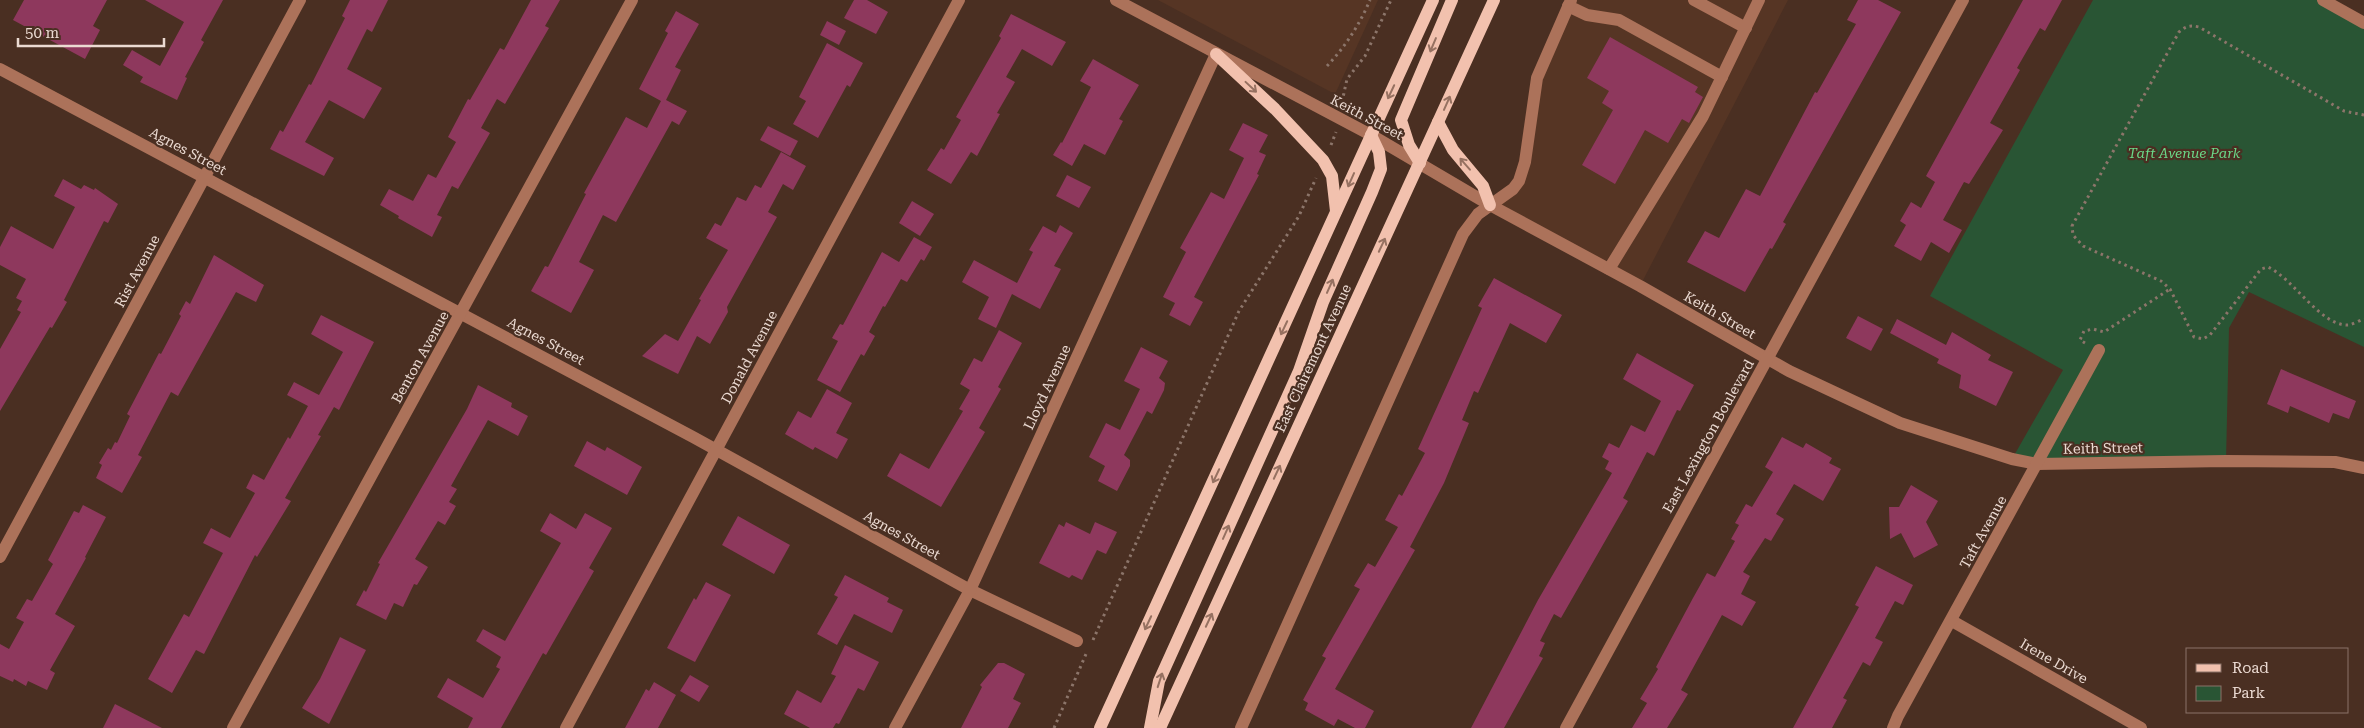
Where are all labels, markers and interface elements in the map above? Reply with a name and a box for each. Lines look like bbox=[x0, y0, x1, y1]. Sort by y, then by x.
scale bar bbox=[18, 15, 164, 47]
text: 50 m bbox=[25, 24, 60, 42]
one-way arrow bbox=[1428, 37, 1437, 52]
one-way arrow bbox=[1245, 81, 1258, 93]
one-way arrow bbox=[1385, 84, 1395, 99]
street label: Keith Street bbox=[1328, 91, 1406, 143]
one-way arrow bbox=[1443, 96, 1453, 111]
street label: Agnes Street bbox=[147, 124, 229, 178]
park label: Taft Avenue Park bbox=[2128, 145, 2241, 161]
one-way arrow bbox=[1460, 157, 1471, 170]
one-way arrow bbox=[1346, 172, 1356, 187]
street label: Rist Avenue bbox=[111, 232, 163, 310]
one-way arrow bbox=[1377, 238, 1387, 253]
one-way arrow bbox=[1326, 279, 1336, 294]
street label: East Clairemont Avenue bbox=[1272, 281, 1354, 434]
street label: Keith Street bbox=[1681, 288, 1759, 342]
street label: Donald Avenue bbox=[718, 307, 780, 406]
street label: Benton Avenue bbox=[388, 308, 452, 406]
street label: Agnes Street bbox=[505, 314, 587, 368]
one-way arrow bbox=[1278, 320, 1288, 335]
street label: Lloyd Avenue bbox=[1020, 342, 1074, 432]
street label: East Lexington Boulevard bbox=[1659, 356, 1757, 516]
street label: Keith Street bbox=[2063, 439, 2143, 457]
one-way arrow bbox=[1273, 465, 1283, 480]
one-way arrow bbox=[1210, 468, 1220, 483]
street label: Taft Avenue bbox=[1956, 493, 2010, 571]
street label: Agnes Street bbox=[861, 507, 943, 563]
one-way arrow bbox=[1222, 525, 1231, 540]
one-way arrow bbox=[1205, 613, 1215, 628]
one-way arrow bbox=[1143, 615, 1152, 630]
street label: Irene Drive bbox=[2017, 635, 2091, 687]
legend bbox=[2186, 648, 2349, 713]
text: Road bbox=[2232, 659, 2269, 677]
one-way arrow bbox=[1155, 673, 1165, 689]
text: Park bbox=[2232, 684, 2266, 702]

